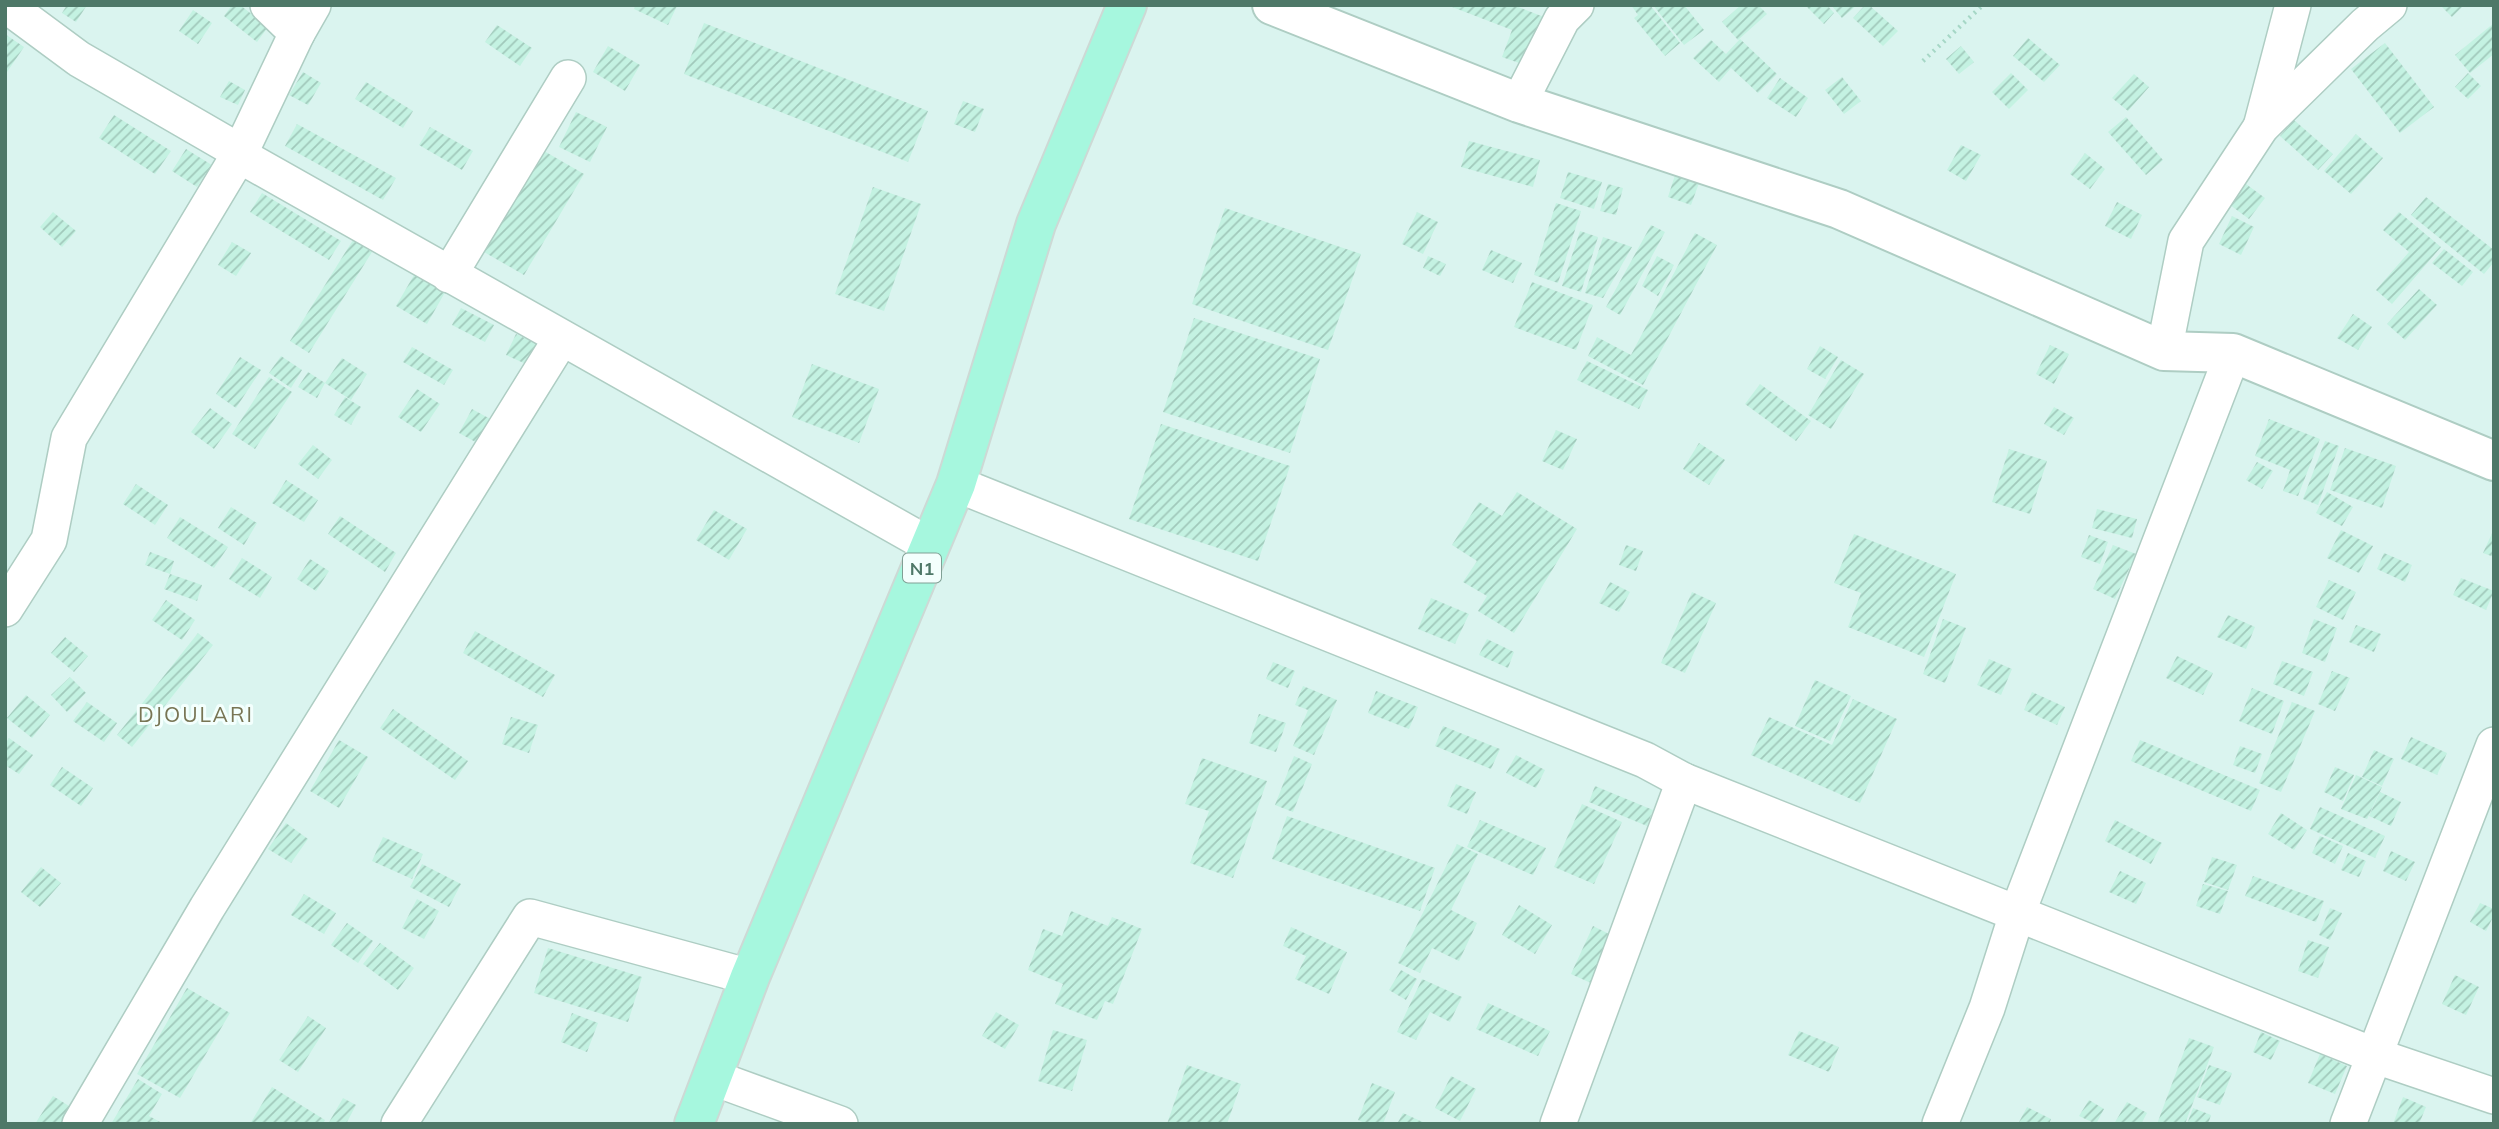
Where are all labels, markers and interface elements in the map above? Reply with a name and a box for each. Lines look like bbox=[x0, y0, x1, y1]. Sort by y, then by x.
road number: N1 bbox=[903, 554, 941, 582]
district label: DJOULARI bbox=[138, 701, 254, 727]

